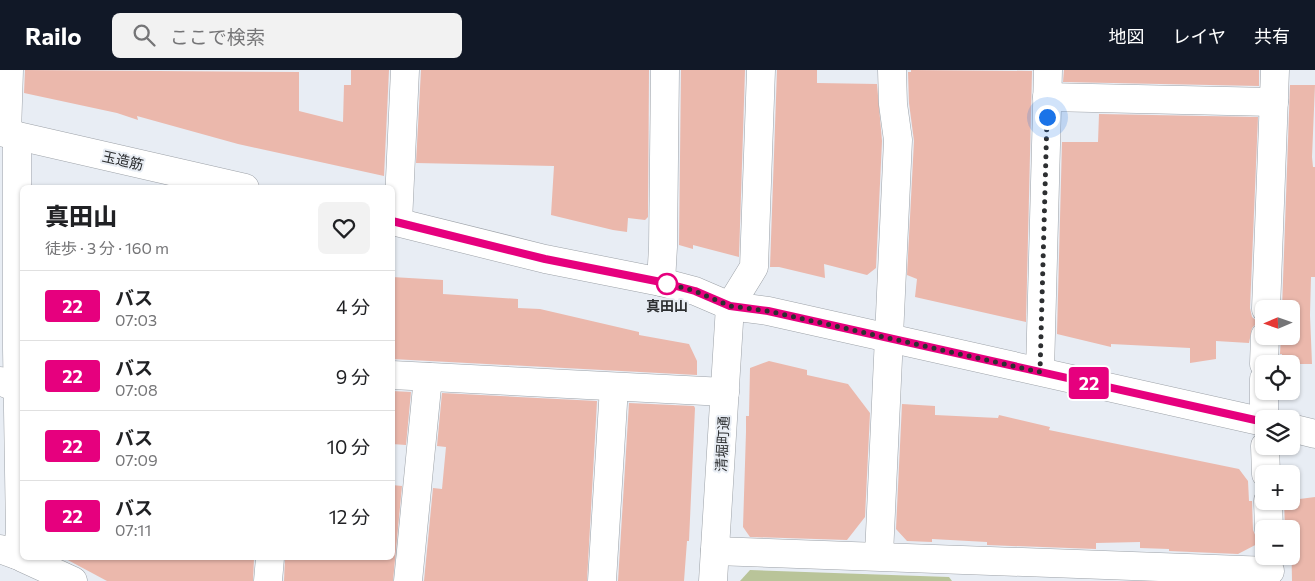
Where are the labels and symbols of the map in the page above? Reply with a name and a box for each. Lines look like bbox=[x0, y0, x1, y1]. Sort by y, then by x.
your location bbox=[1035, 105, 1060, 130]
street label: 玉造筋 bbox=[101, 147, 145, 173]
marker: 真田山 bbox=[656, 273, 678, 295]
place label: 真田山 bbox=[646, 297, 688, 314]
north arrow bbox=[1255, 300, 1300, 345]
line badge: 22 bbox=[1066, 367, 1112, 399]
street label: 清堀町通 bbox=[712, 416, 732, 472]

